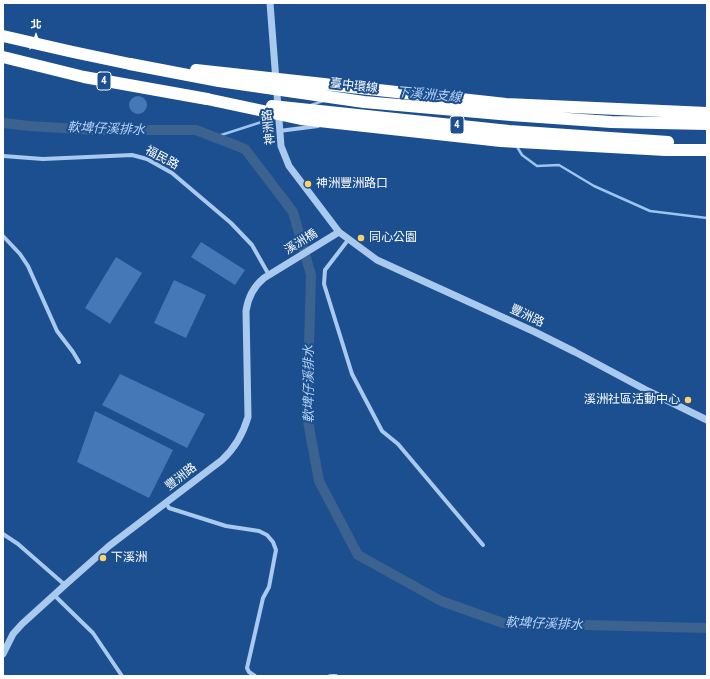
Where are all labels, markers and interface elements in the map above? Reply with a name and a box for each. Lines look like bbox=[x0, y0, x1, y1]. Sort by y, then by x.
north arrow bbox=[16, 16, 56, 56]
text: 北 bbox=[31, 17, 42, 31]
road number: 4 bbox=[97, 72, 111, 90]
street label: 臺中環線 bbox=[329, 76, 379, 96]
water label: 下溪洲支線 bbox=[396, 84, 462, 106]
street label: 神洲路 bbox=[260, 108, 278, 146]
road number: 4 bbox=[450, 116, 464, 134]
water label: 軟埤仔溪排水 bbox=[67, 120, 145, 138]
street label: 福民路 bbox=[143, 143, 181, 173]
place label: 神洲豐洲路口 bbox=[316, 177, 388, 191]
marker: 神洲豐洲路口 bbox=[303, 179, 313, 189]
street label: 溪洲橋 bbox=[282, 226, 320, 258]
place label: 同心公園 bbox=[369, 231, 417, 245]
marker: 同心公園 bbox=[356, 233, 366, 243]
street label: 豐洲路 bbox=[508, 302, 546, 330]
water label: 軟埤仔溪排水 bbox=[301, 345, 317, 423]
place label: 溪洲社區活動中心 bbox=[584, 393, 680, 407]
marker: 溪洲社區活動中心 bbox=[683, 395, 693, 405]
street label: 豐洲路 bbox=[162, 460, 200, 494]
place label: 下溪洲 bbox=[111, 551, 147, 565]
marker: 下溪洲 bbox=[98, 553, 108, 563]
water label: 軟埤仔溪排水 bbox=[505, 615, 583, 633]

